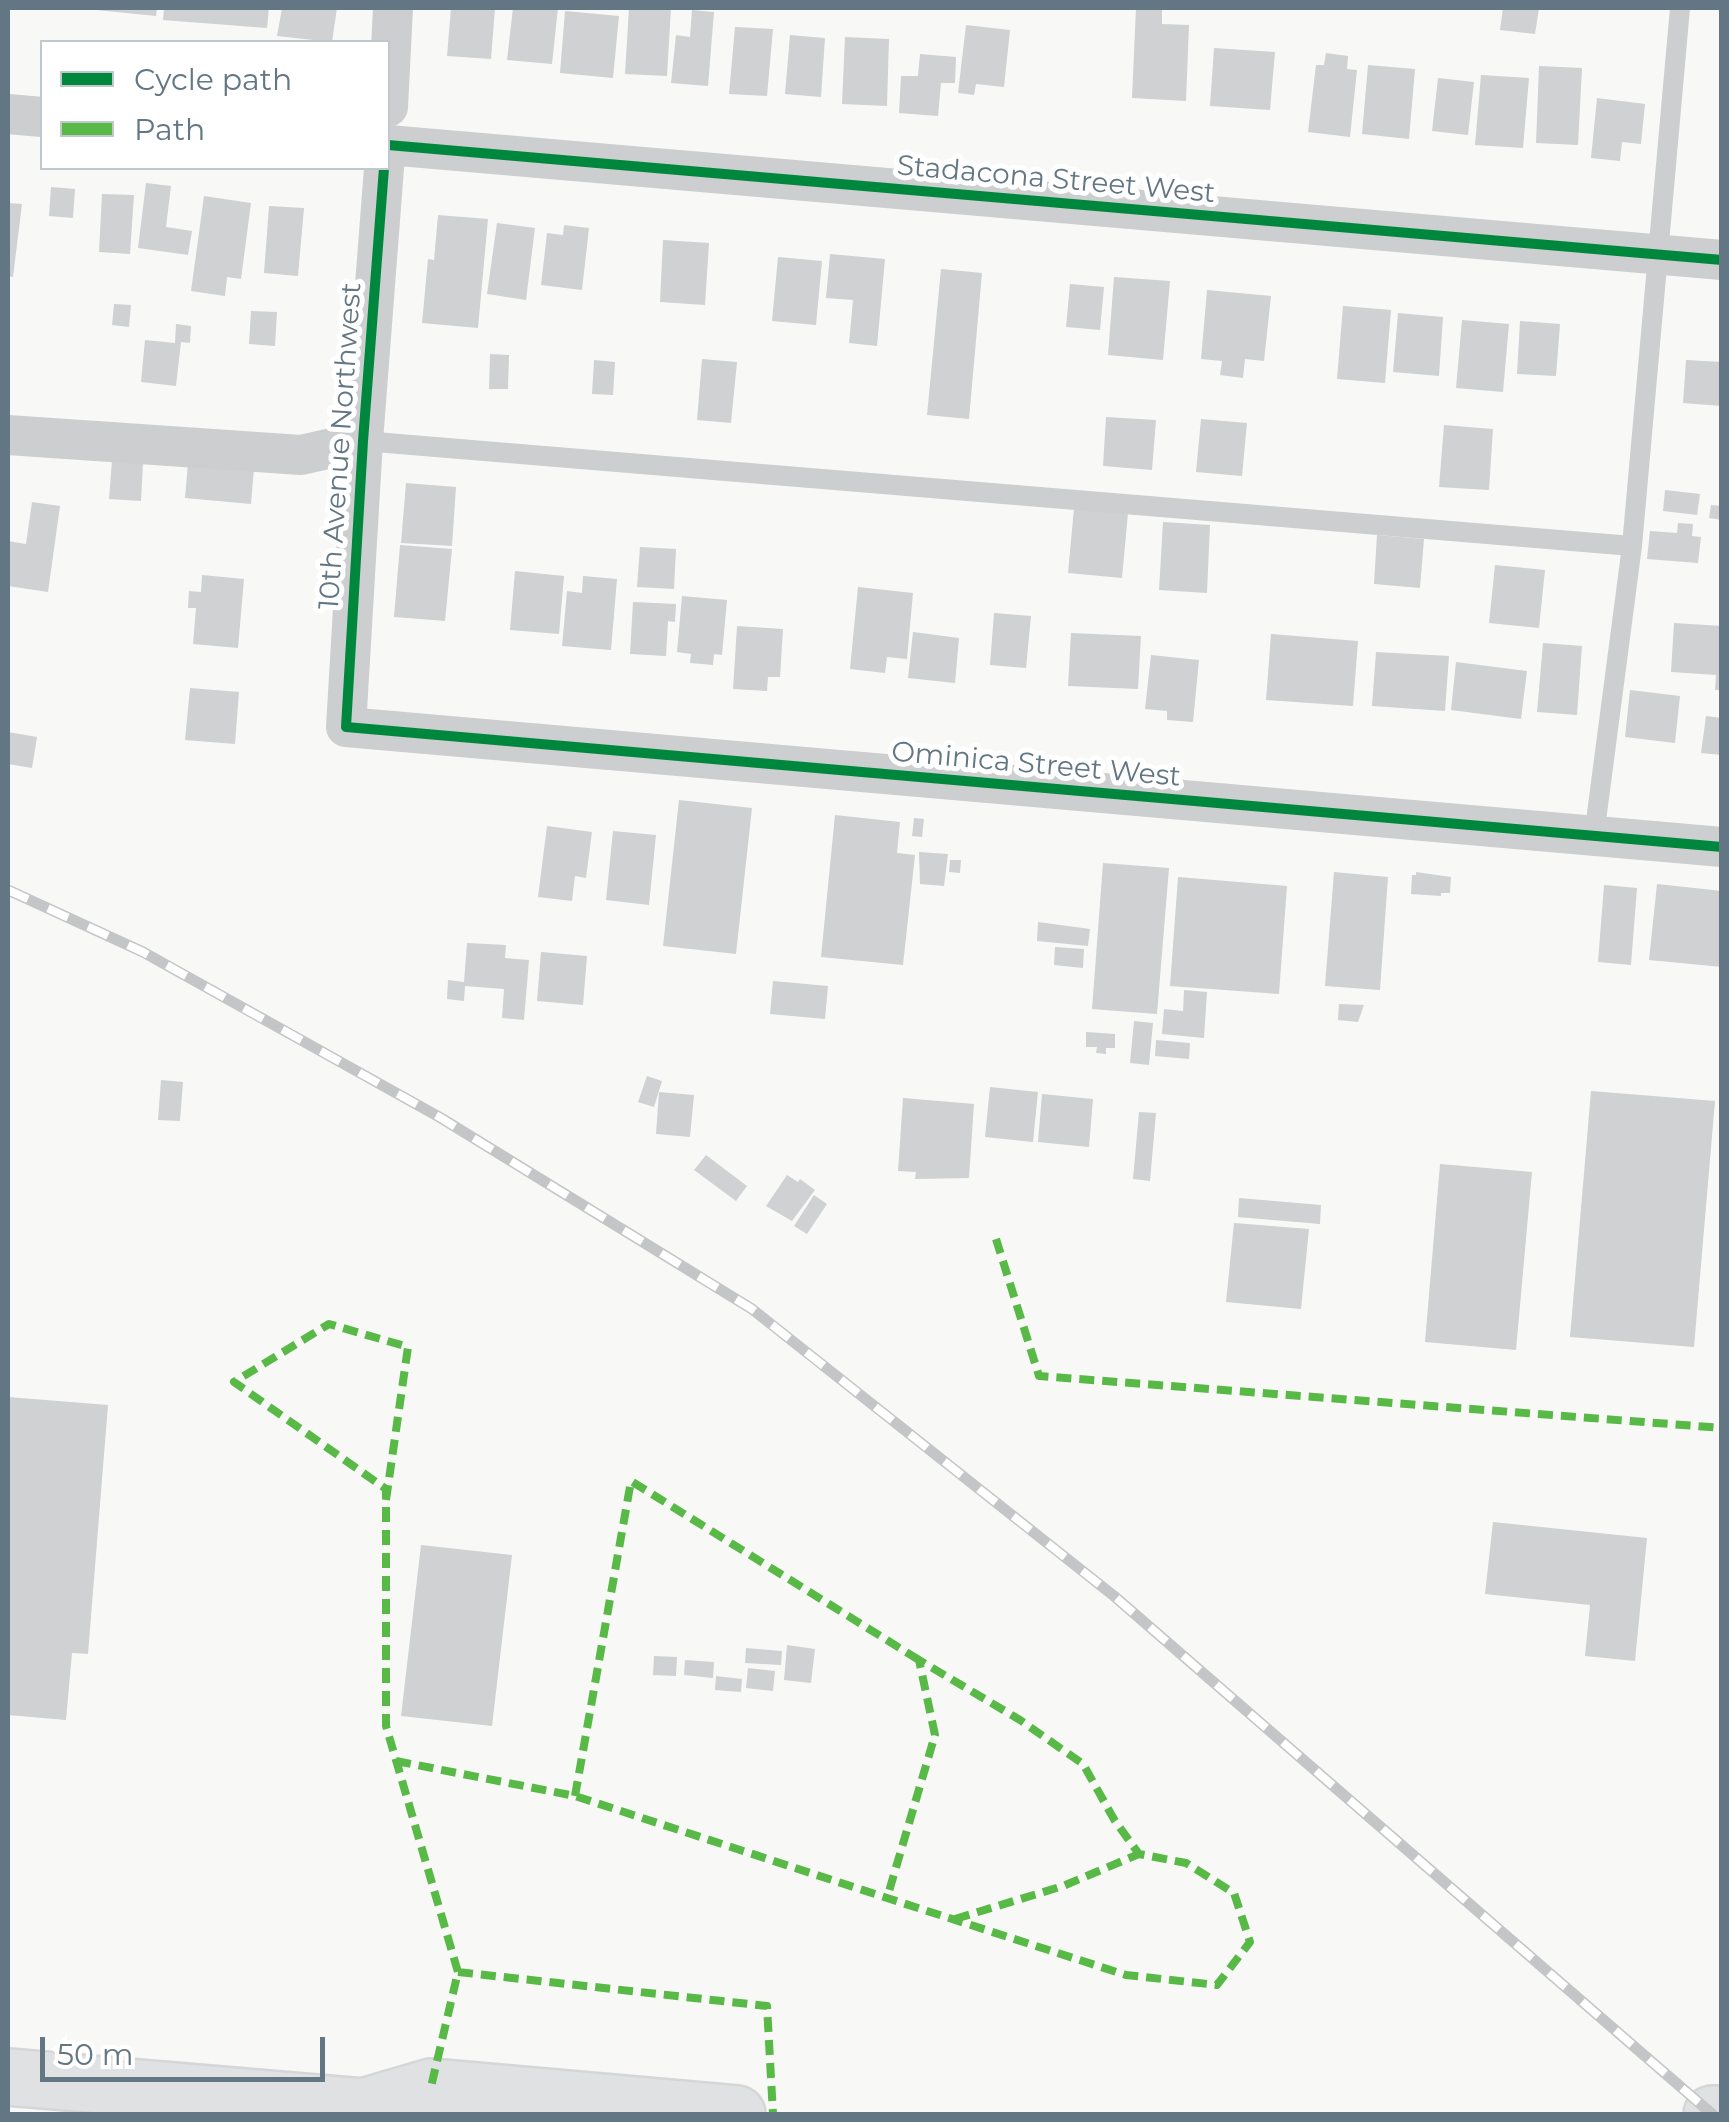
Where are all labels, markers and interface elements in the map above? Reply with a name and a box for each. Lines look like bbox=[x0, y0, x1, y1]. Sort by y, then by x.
legend bbox=[40, 40, 390, 170]
text: Cycle path bbox=[134, 61, 292, 98]
text: Path bbox=[134, 111, 205, 148]
street label: Stadacona Street West bbox=[895, 149, 1217, 211]
street label: 10th Avenue Northwest bbox=[313, 281, 369, 611]
street label: Ominica Street West bbox=[890, 736, 1182, 794]
scale bar bbox=[45, 2017, 330, 2079]
text: 50 m bbox=[57, 2036, 134, 2073]

